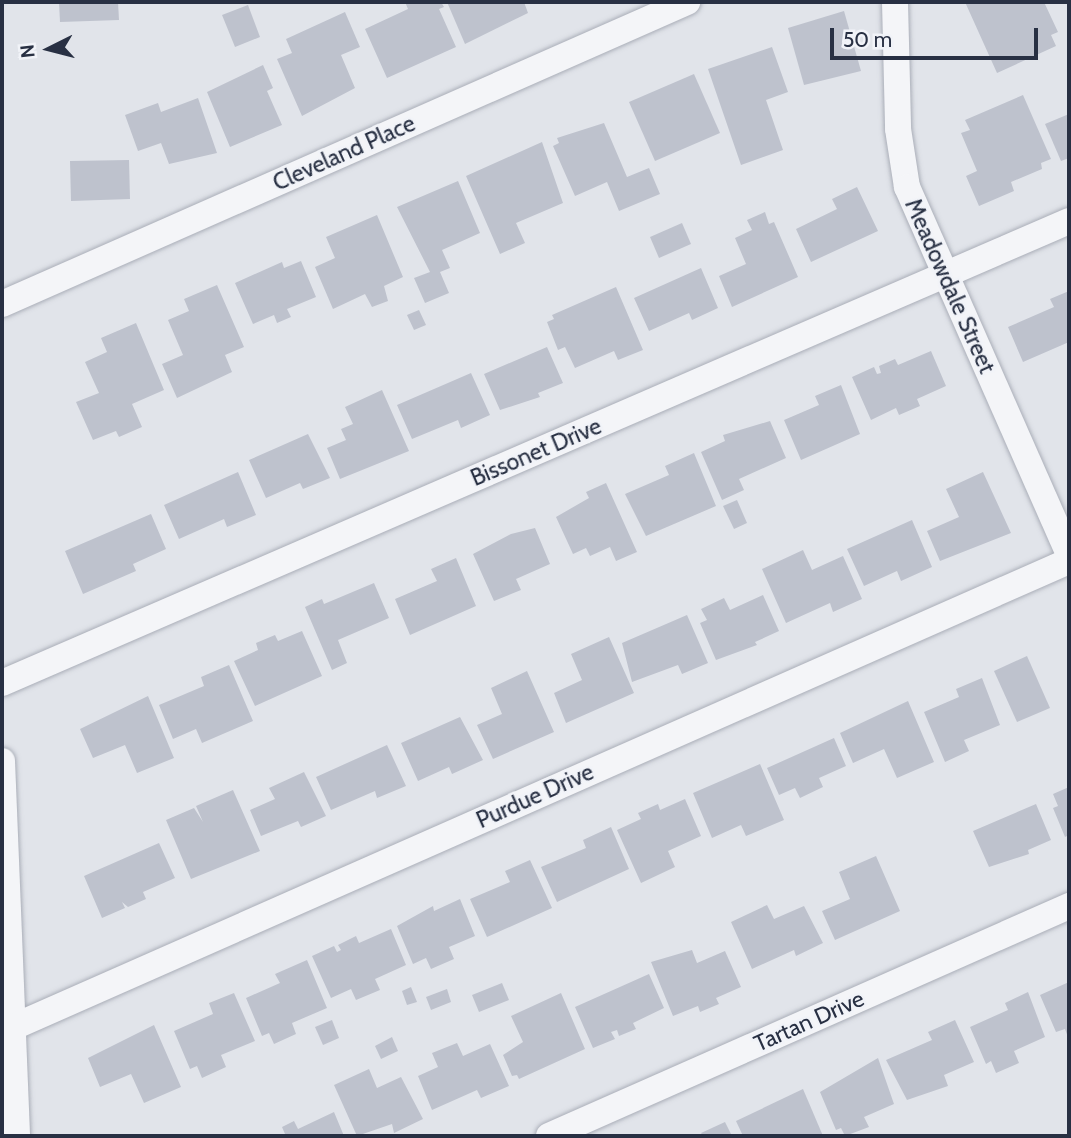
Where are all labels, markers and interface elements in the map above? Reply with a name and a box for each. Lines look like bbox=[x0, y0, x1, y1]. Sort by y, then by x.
north arrow bbox=[14, 14, 84, 84]
scale bar bbox=[833, 14, 1041, 58]
text: 50 m bbox=[843, 27, 892, 52]
text: N bbox=[15, 43, 40, 59]
street label: Cleveland Place bbox=[269, 109, 419, 197]
street label: Meadowdale Street bbox=[899, 194, 1001, 378]
street label: Bissonet Drive bbox=[466, 412, 606, 492]
street label: Purdue Drive bbox=[472, 758, 598, 834]
street label: Tartan Drive bbox=[750, 984, 868, 1058]

